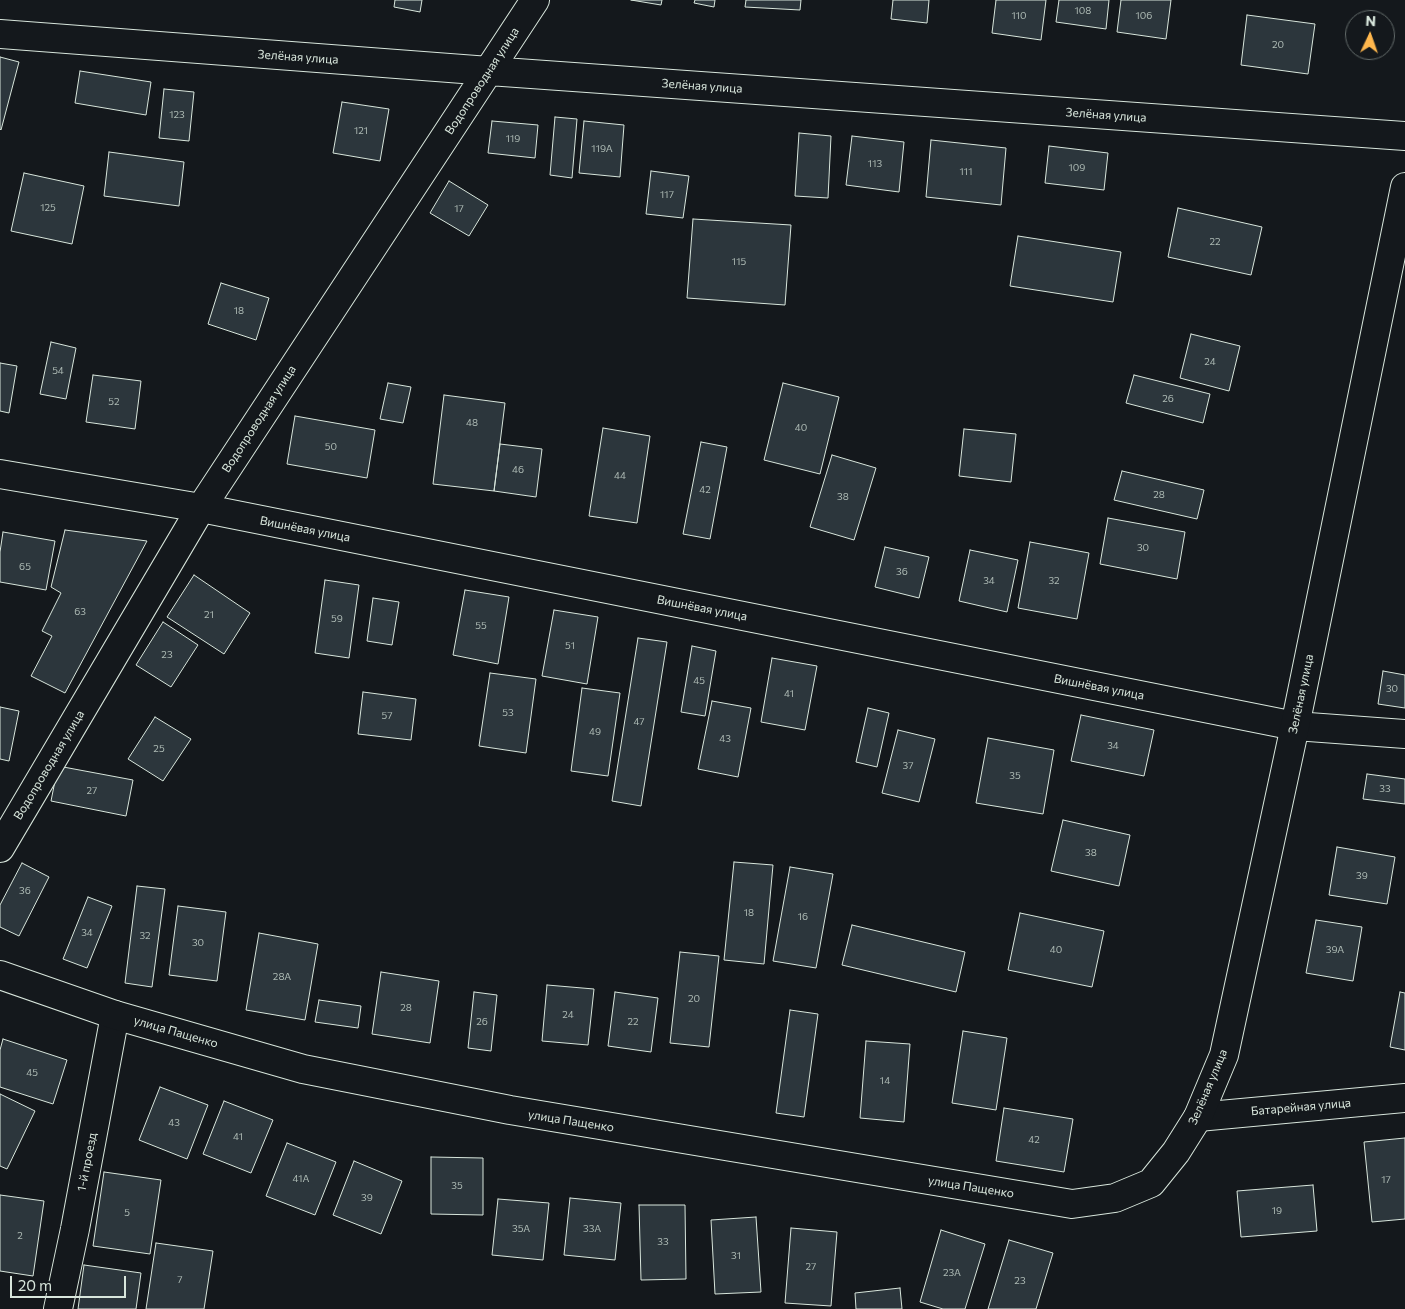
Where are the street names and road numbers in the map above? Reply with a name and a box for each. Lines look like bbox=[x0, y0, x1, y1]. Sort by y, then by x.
street label: Водопроводная улица bbox=[442, 25, 522, 137]
street label: Зелёная улица bbox=[257, 47, 339, 67]
street label: Зелёная улица bbox=[661, 76, 743, 96]
street label: Зелёная улица bbox=[1065, 105, 1147, 125]
street label: Водопроводная улица bbox=[219, 363, 299, 475]
street label: Вишнёвая улица bbox=[259, 513, 351, 545]
street label: Вишнёвая улица bbox=[656, 592, 748, 624]
street label: Зелёная улица bbox=[1286, 653, 1316, 735]
street label: Вишнёвая улица bbox=[1053, 671, 1145, 703]
street label: Водопроводная улица bbox=[11, 708, 87, 822]
street label: улица Пащенко bbox=[132, 1013, 220, 1051]
street label: Зелёная улица bbox=[1186, 1047, 1230, 1127]
street label: Батарейная улица bbox=[1250, 1095, 1352, 1119]
street label: улица Пащенко bbox=[527, 1107, 615, 1135]
street label: 1-й проезд bbox=[74, 1131, 100, 1193]
street label: улица Пащенко bbox=[927, 1173, 1015, 1201]

